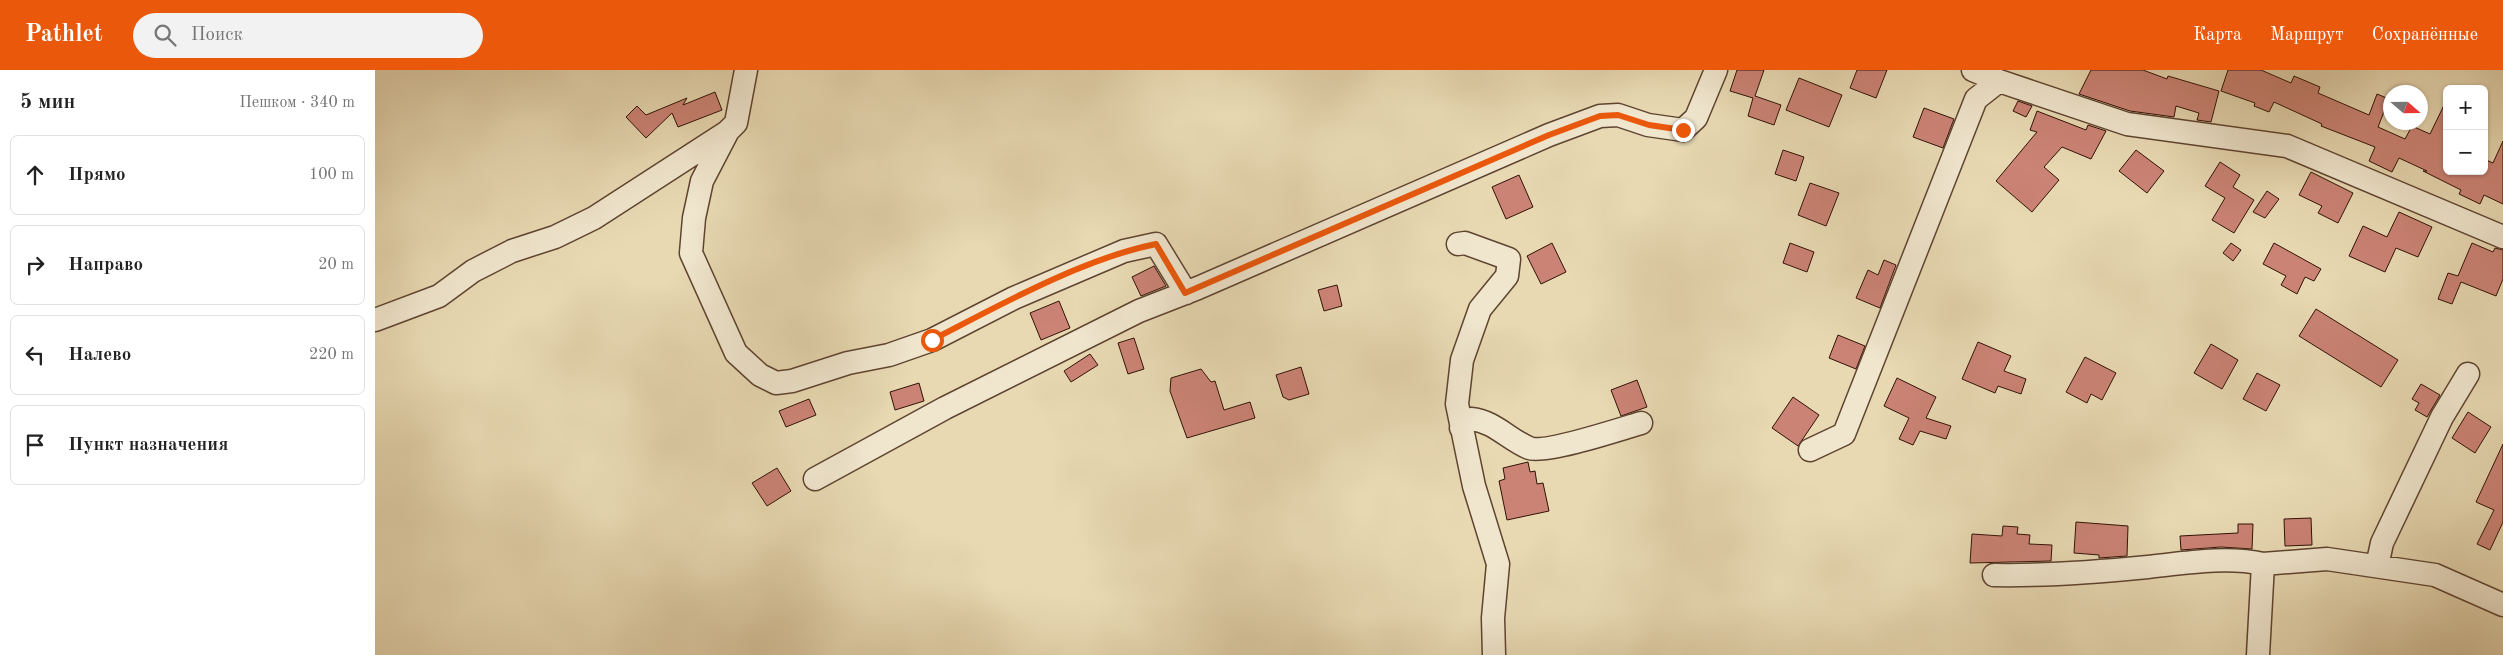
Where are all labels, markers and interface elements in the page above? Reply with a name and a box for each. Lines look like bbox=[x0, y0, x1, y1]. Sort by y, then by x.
search box bbox=[133, 13, 483, 58]
icon: search bbox=[151, 21, 179, 49]
text: Pathlet bbox=[25, 23, 103, 47]
text: Поиск bbox=[191, 26, 243, 45]
text: Карта bbox=[2193, 26, 2242, 44]
text: Маршрут bbox=[2270, 26, 2344, 44]
text: Сохранённые bbox=[2372, 26, 2478, 44]
north arrow bbox=[2383, 85, 2428, 130]
map controls bbox=[2443, 85, 2488, 175]
button: + bbox=[2443, 85, 2488, 130]
text: 5 мин bbox=[20, 92, 75, 113]
text: Пешком · 340 m bbox=[239, 95, 355, 111]
route end bbox=[1672, 119, 1695, 142]
button: − bbox=[2443, 130, 2488, 175]
icon: ahead bbox=[21, 161, 49, 189]
text: Прямо bbox=[68, 166, 126, 185]
text: 100 m bbox=[309, 167, 354, 183]
icon: right bbox=[21, 251, 49, 279]
text: Направо bbox=[68, 256, 143, 275]
text: 20 m bbox=[318, 257, 354, 273]
route start bbox=[921, 329, 944, 352]
icon: left bbox=[21, 341, 49, 369]
text: Налево bbox=[68, 346, 131, 365]
text: 220 m bbox=[309, 347, 354, 363]
icon: arrive bbox=[21, 431, 49, 459]
text: Пункт назначения bbox=[68, 436, 228, 455]

